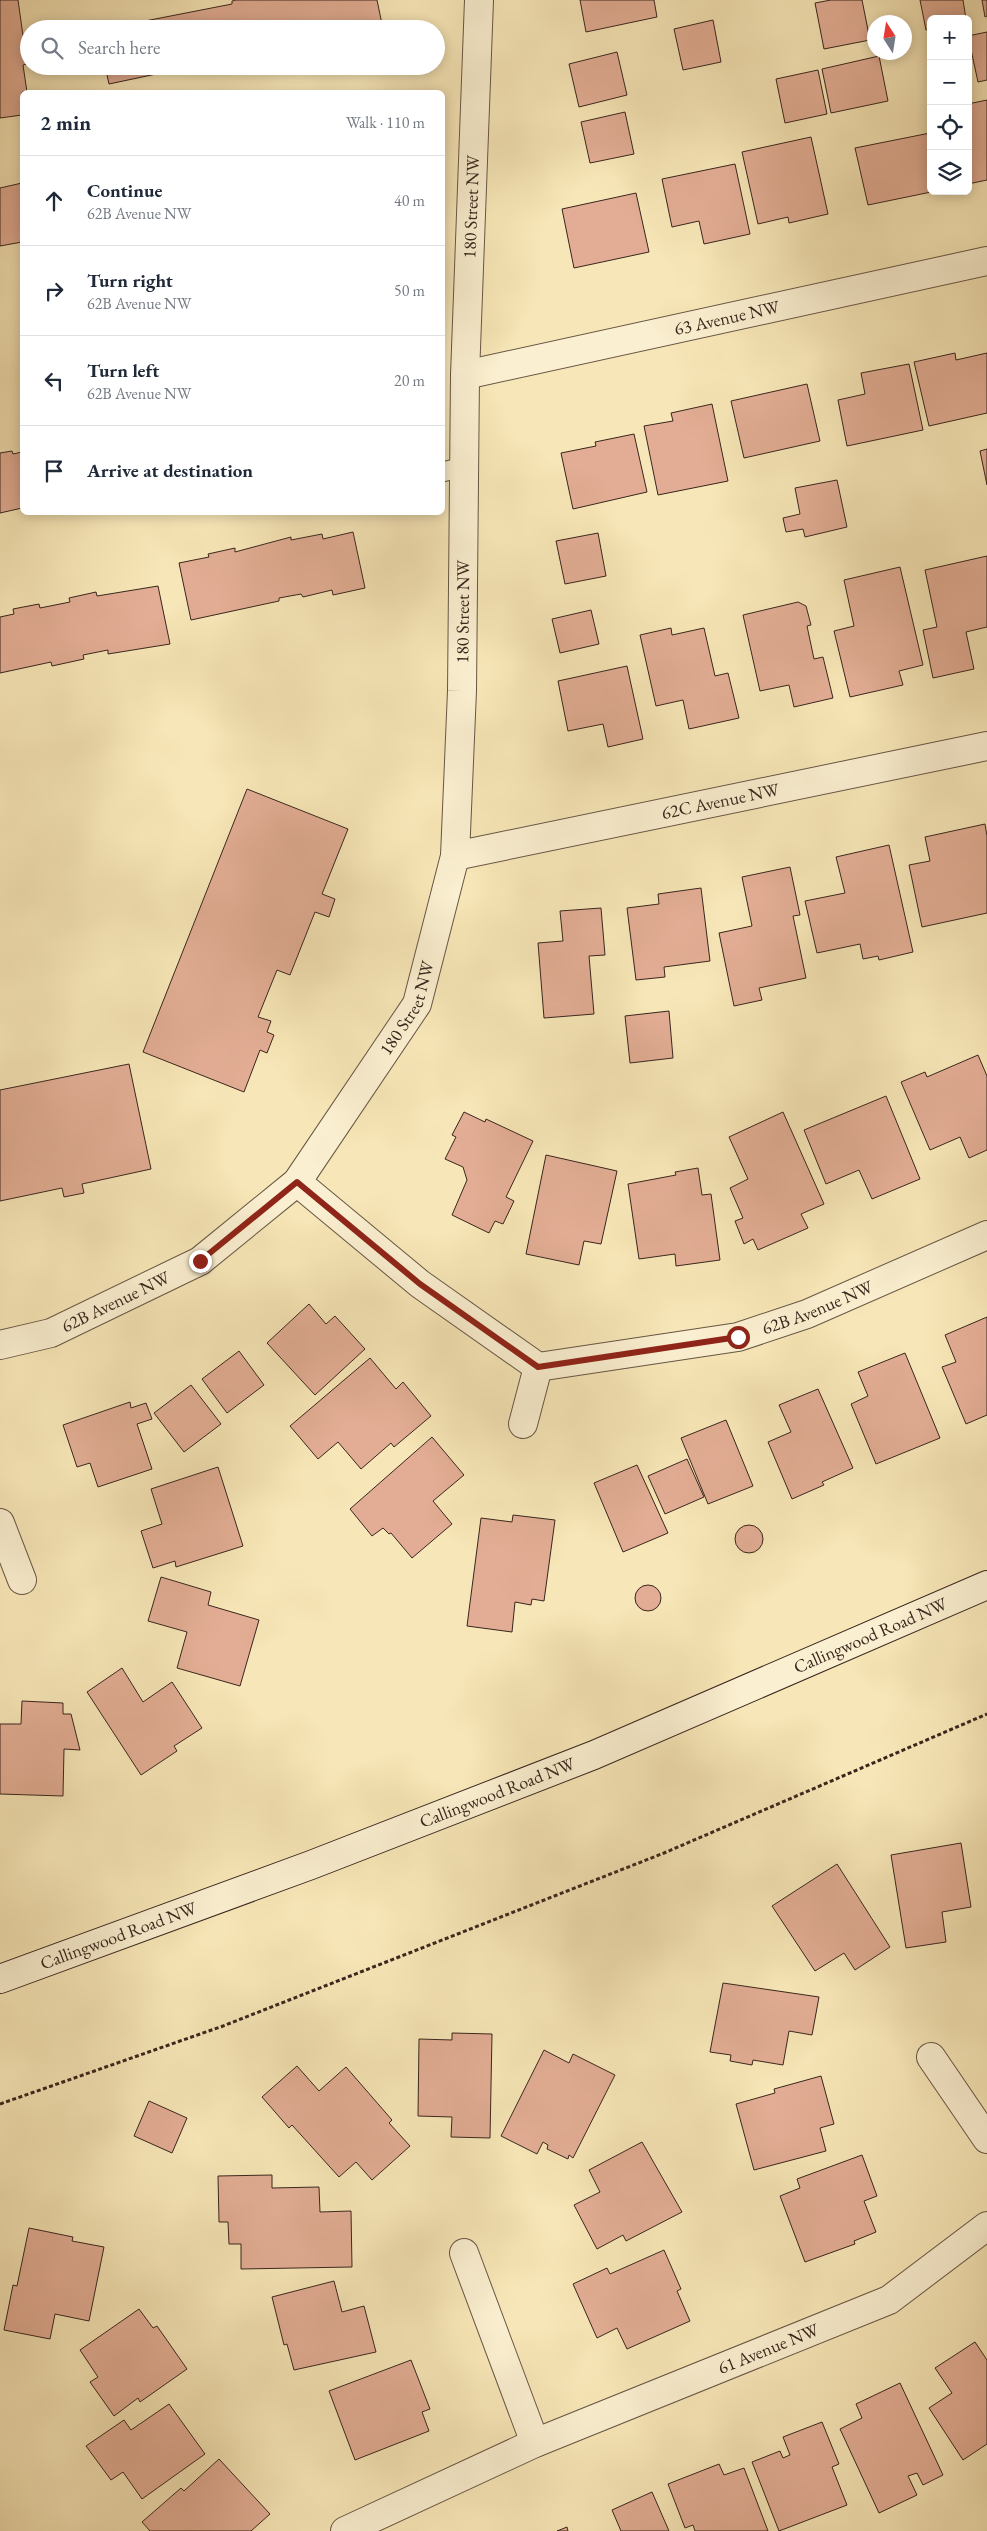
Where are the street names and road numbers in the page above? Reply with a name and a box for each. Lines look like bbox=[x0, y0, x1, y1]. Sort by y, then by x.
street label: 180 Street NW bbox=[457, 154, 484, 259]
street label: 63 Avenue NW bbox=[672, 295, 782, 340]
street label: 180 Street NW bbox=[450, 559, 474, 663]
street label: 62C Avenue NW bbox=[659, 777, 782, 824]
street label: 180 Street NW bbox=[374, 958, 439, 1059]
street label: 62B Avenue NW bbox=[57, 1265, 174, 1337]
street label: 62B Avenue NW bbox=[759, 1274, 877, 1339]
street label: Callingwood Road NW bbox=[790, 1591, 951, 1678]
street label: Callingwood Road NW bbox=[416, 1751, 579, 1833]
street label: Callingwood Road NW bbox=[37, 1896, 200, 1974]
street label: 61 Avenue NW bbox=[714, 2317, 822, 2379]

